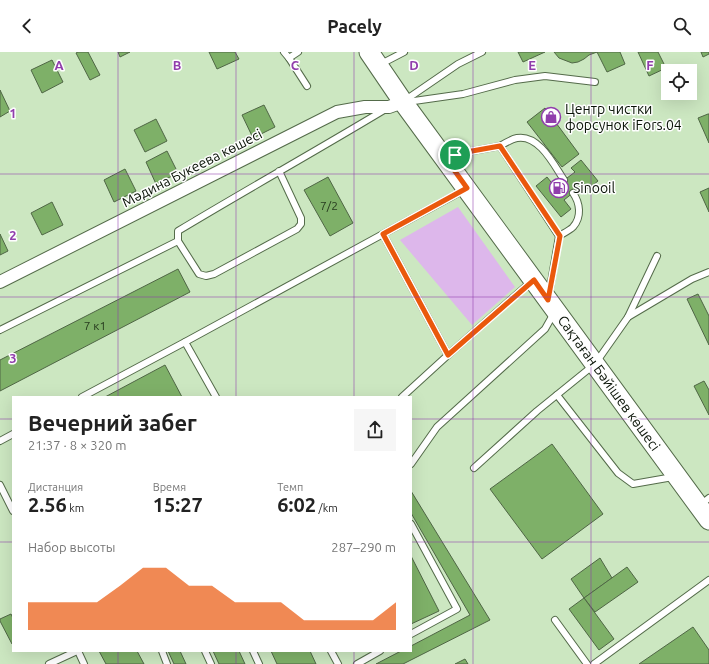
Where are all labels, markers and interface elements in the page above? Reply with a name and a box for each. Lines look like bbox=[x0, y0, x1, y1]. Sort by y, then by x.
icon: back bbox=[16, 15, 38, 37]
icon: search bbox=[671, 15, 693, 37]
text: Pacely bbox=[327, 16, 382, 36]
text: A bbox=[54, 58, 64, 72]
text: B bbox=[173, 58, 182, 72]
text: C bbox=[291, 58, 300, 72]
text: D bbox=[409, 58, 419, 72]
text: E bbox=[528, 58, 536, 72]
text: F bbox=[646, 58, 654, 72]
map controls bbox=[661, 64, 697, 100]
button: locate bbox=[661, 64, 697, 100]
place label: Центр чистки форсунок iFors.04 bbox=[565, 101, 682, 133]
text: 1 bbox=[9, 106, 17, 120]
shop icon: Центр чистки форсунок iFors.04 bbox=[540, 106, 562, 128]
street label: Мәдина Букеева көшесі bbox=[119, 126, 265, 210]
pin bbox=[438, 138, 472, 172]
icon: arrive bbox=[444, 144, 466, 166]
fuel station icon: Sinooil bbox=[548, 177, 570, 199]
place label: Sinooil bbox=[573, 180, 616, 196]
house number: 7/2 bbox=[320, 199, 338, 212]
text: 2 bbox=[9, 228, 17, 242]
street label: Сақтаған Бәйішев көшесі bbox=[555, 312, 663, 454]
house number: 7 к1 bbox=[84, 319, 106, 332]
text: 3 bbox=[9, 351, 17, 365]
button: share bbox=[354, 409, 396, 451]
text: Вечерний забег bbox=[28, 410, 197, 435]
text: 21:37 · 8 × 320 m bbox=[28, 438, 127, 452]
text: Дистанция bbox=[28, 481, 83, 493]
text: Время bbox=[153, 481, 186, 493]
text: Темп bbox=[277, 481, 303, 493]
text: 2.56 bbox=[28, 493, 67, 516]
text: 15:27 bbox=[153, 493, 203, 516]
text: 6:02 bbox=[277, 493, 316, 516]
text: km bbox=[67, 502, 84, 514]
text: /km bbox=[316, 502, 338, 514]
text: Набор высоты bbox=[28, 540, 115, 554]
text: 287–290 m bbox=[331, 540, 396, 554]

